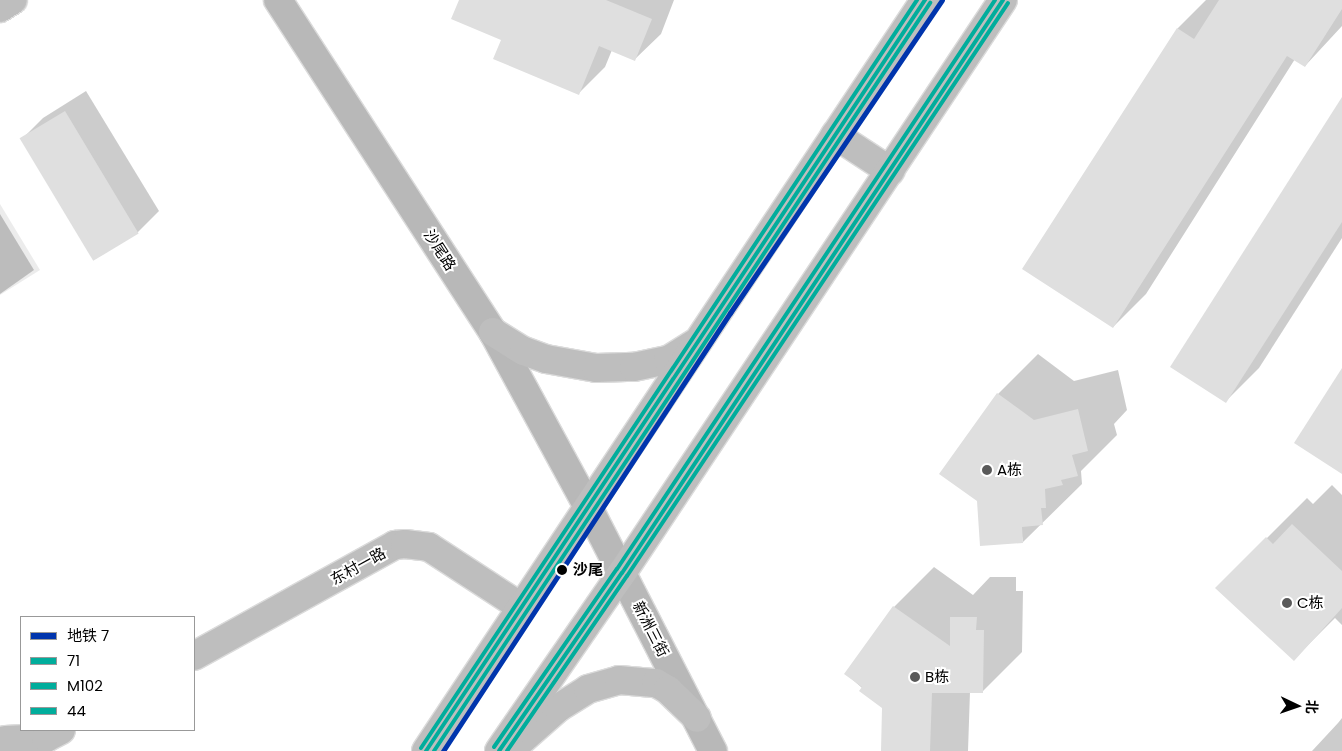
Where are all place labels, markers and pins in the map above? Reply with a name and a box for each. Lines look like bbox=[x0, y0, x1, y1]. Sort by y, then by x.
place label: A栋 bbox=[997, 461, 1022, 479]
marker: A栋 bbox=[981, 464, 993, 476]
place label: 沙尾 bbox=[573, 561, 603, 579]
marker: 沙尾 bbox=[555, 563, 569, 577]
place label: C栋 bbox=[1297, 594, 1324, 612]
marker: C栋 bbox=[1281, 597, 1293, 609]
place label: B栋 bbox=[925, 668, 949, 686]
marker: B栋 bbox=[909, 671, 921, 683]

